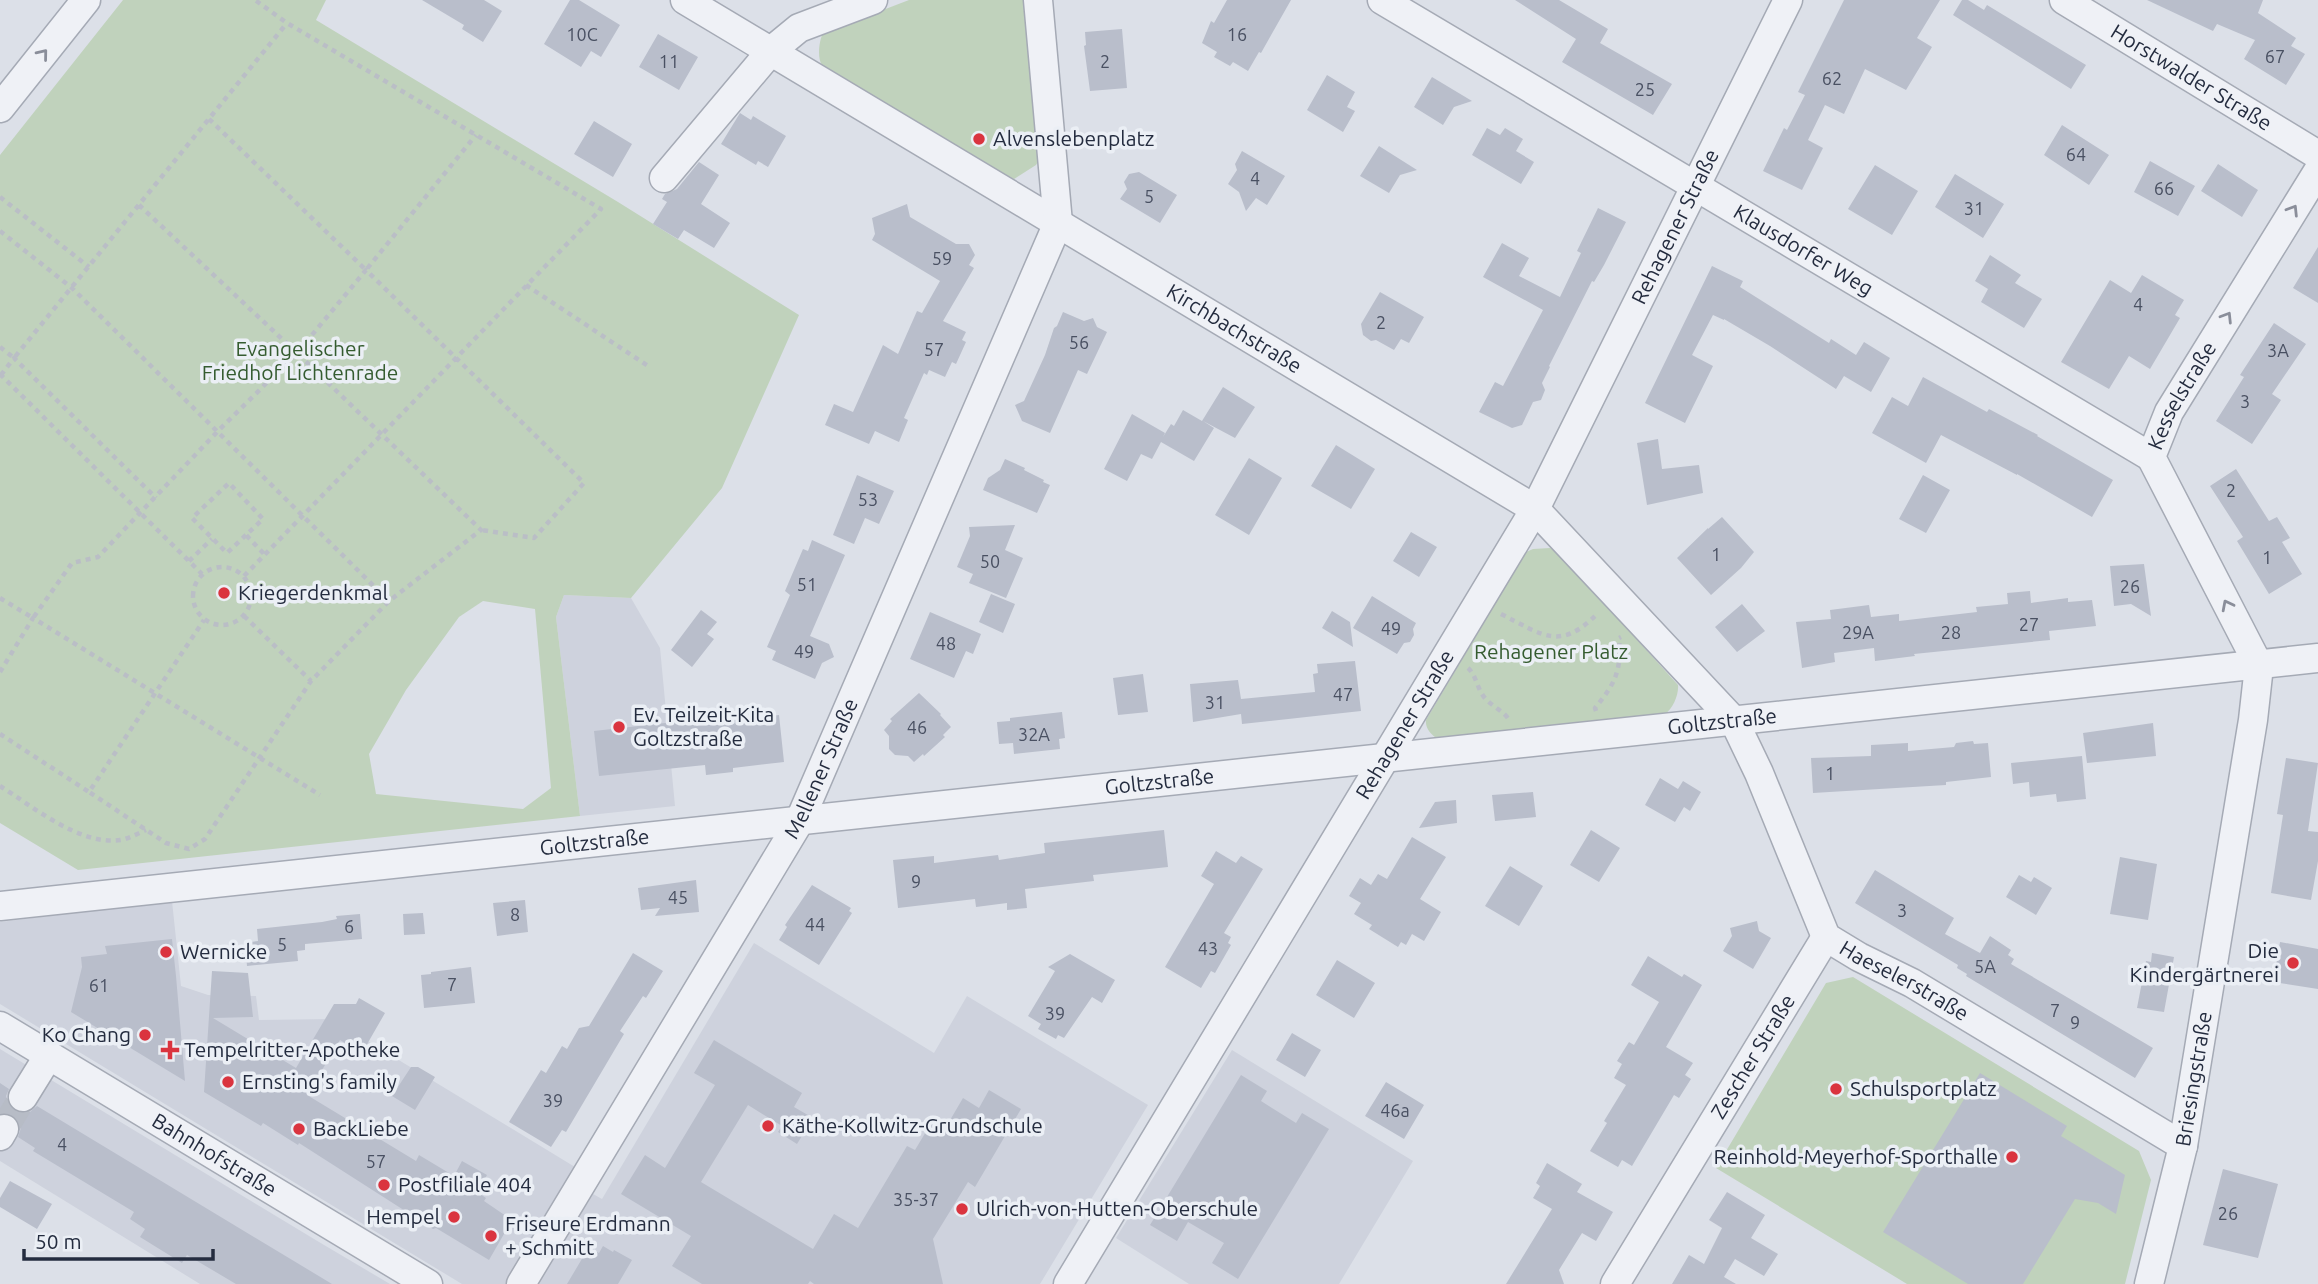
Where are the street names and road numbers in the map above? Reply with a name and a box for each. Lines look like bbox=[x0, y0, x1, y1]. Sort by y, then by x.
street label: Horstwalder Straße bbox=[2107, 19, 2276, 135]
street label: Rehagener Straße bbox=[1626, 145, 1723, 308]
street label: Klausdorfer Weg bbox=[1730, 199, 1878, 300]
street label: Kirchbachstraße bbox=[1163, 278, 1307, 378]
street label: Kesselstraße bbox=[2142, 337, 2221, 453]
street label: Rehagener Straße bbox=[1350, 645, 1458, 803]
street label: Mellener Straße bbox=[779, 694, 862, 843]
street label: Goltzstraße bbox=[1666, 703, 1778, 739]
street label: Goltzstraße bbox=[1103, 763, 1215, 799]
street label: Goltzstraße bbox=[538, 824, 651, 859]
street label: Haeselerstraße bbox=[1836, 935, 1973, 1025]
street label: Zescher Straße bbox=[1705, 990, 1799, 1123]
street label: Briesingstraße bbox=[2170, 1009, 2216, 1148]
street label: Bahnhofstraße bbox=[148, 1108, 281, 1201]

